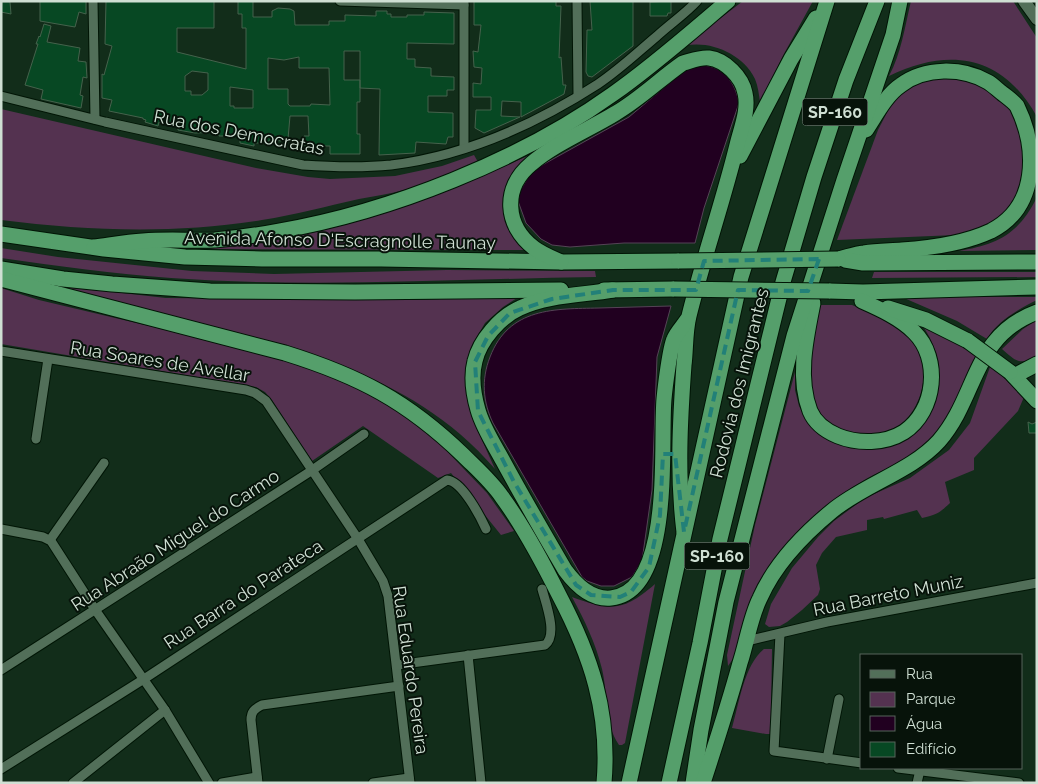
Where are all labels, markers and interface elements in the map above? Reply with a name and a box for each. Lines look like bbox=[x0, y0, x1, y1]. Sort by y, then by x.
road number: SP-160 bbox=[802, 98, 868, 125]
street label: Rua dos Democratas bbox=[152, 105, 326, 159]
street label: Avenida Afonso D'Escragnolle Taunay bbox=[184, 227, 496, 253]
street label: Rodovia dos Imigrantes bbox=[705, 286, 773, 480]
street label: Rua Soares de Avellar bbox=[69, 336, 252, 386]
street label: Rua Abraão Miguel do Carmo bbox=[67, 465, 283, 615]
street label: Rua Barra do Parateca bbox=[160, 535, 326, 653]
road number: SP-160 bbox=[684, 542, 750, 570]
street label: Rua Barreto Muniz bbox=[811, 570, 965, 620]
street label: Rua Eduardo Pereira bbox=[389, 584, 433, 756]
legend bbox=[860, 654, 1023, 769]
text: Rua bbox=[906, 665, 933, 683]
text: Parque bbox=[906, 690, 956, 708]
text: Água bbox=[906, 715, 942, 733]
text: Edifício bbox=[906, 740, 956, 758]

